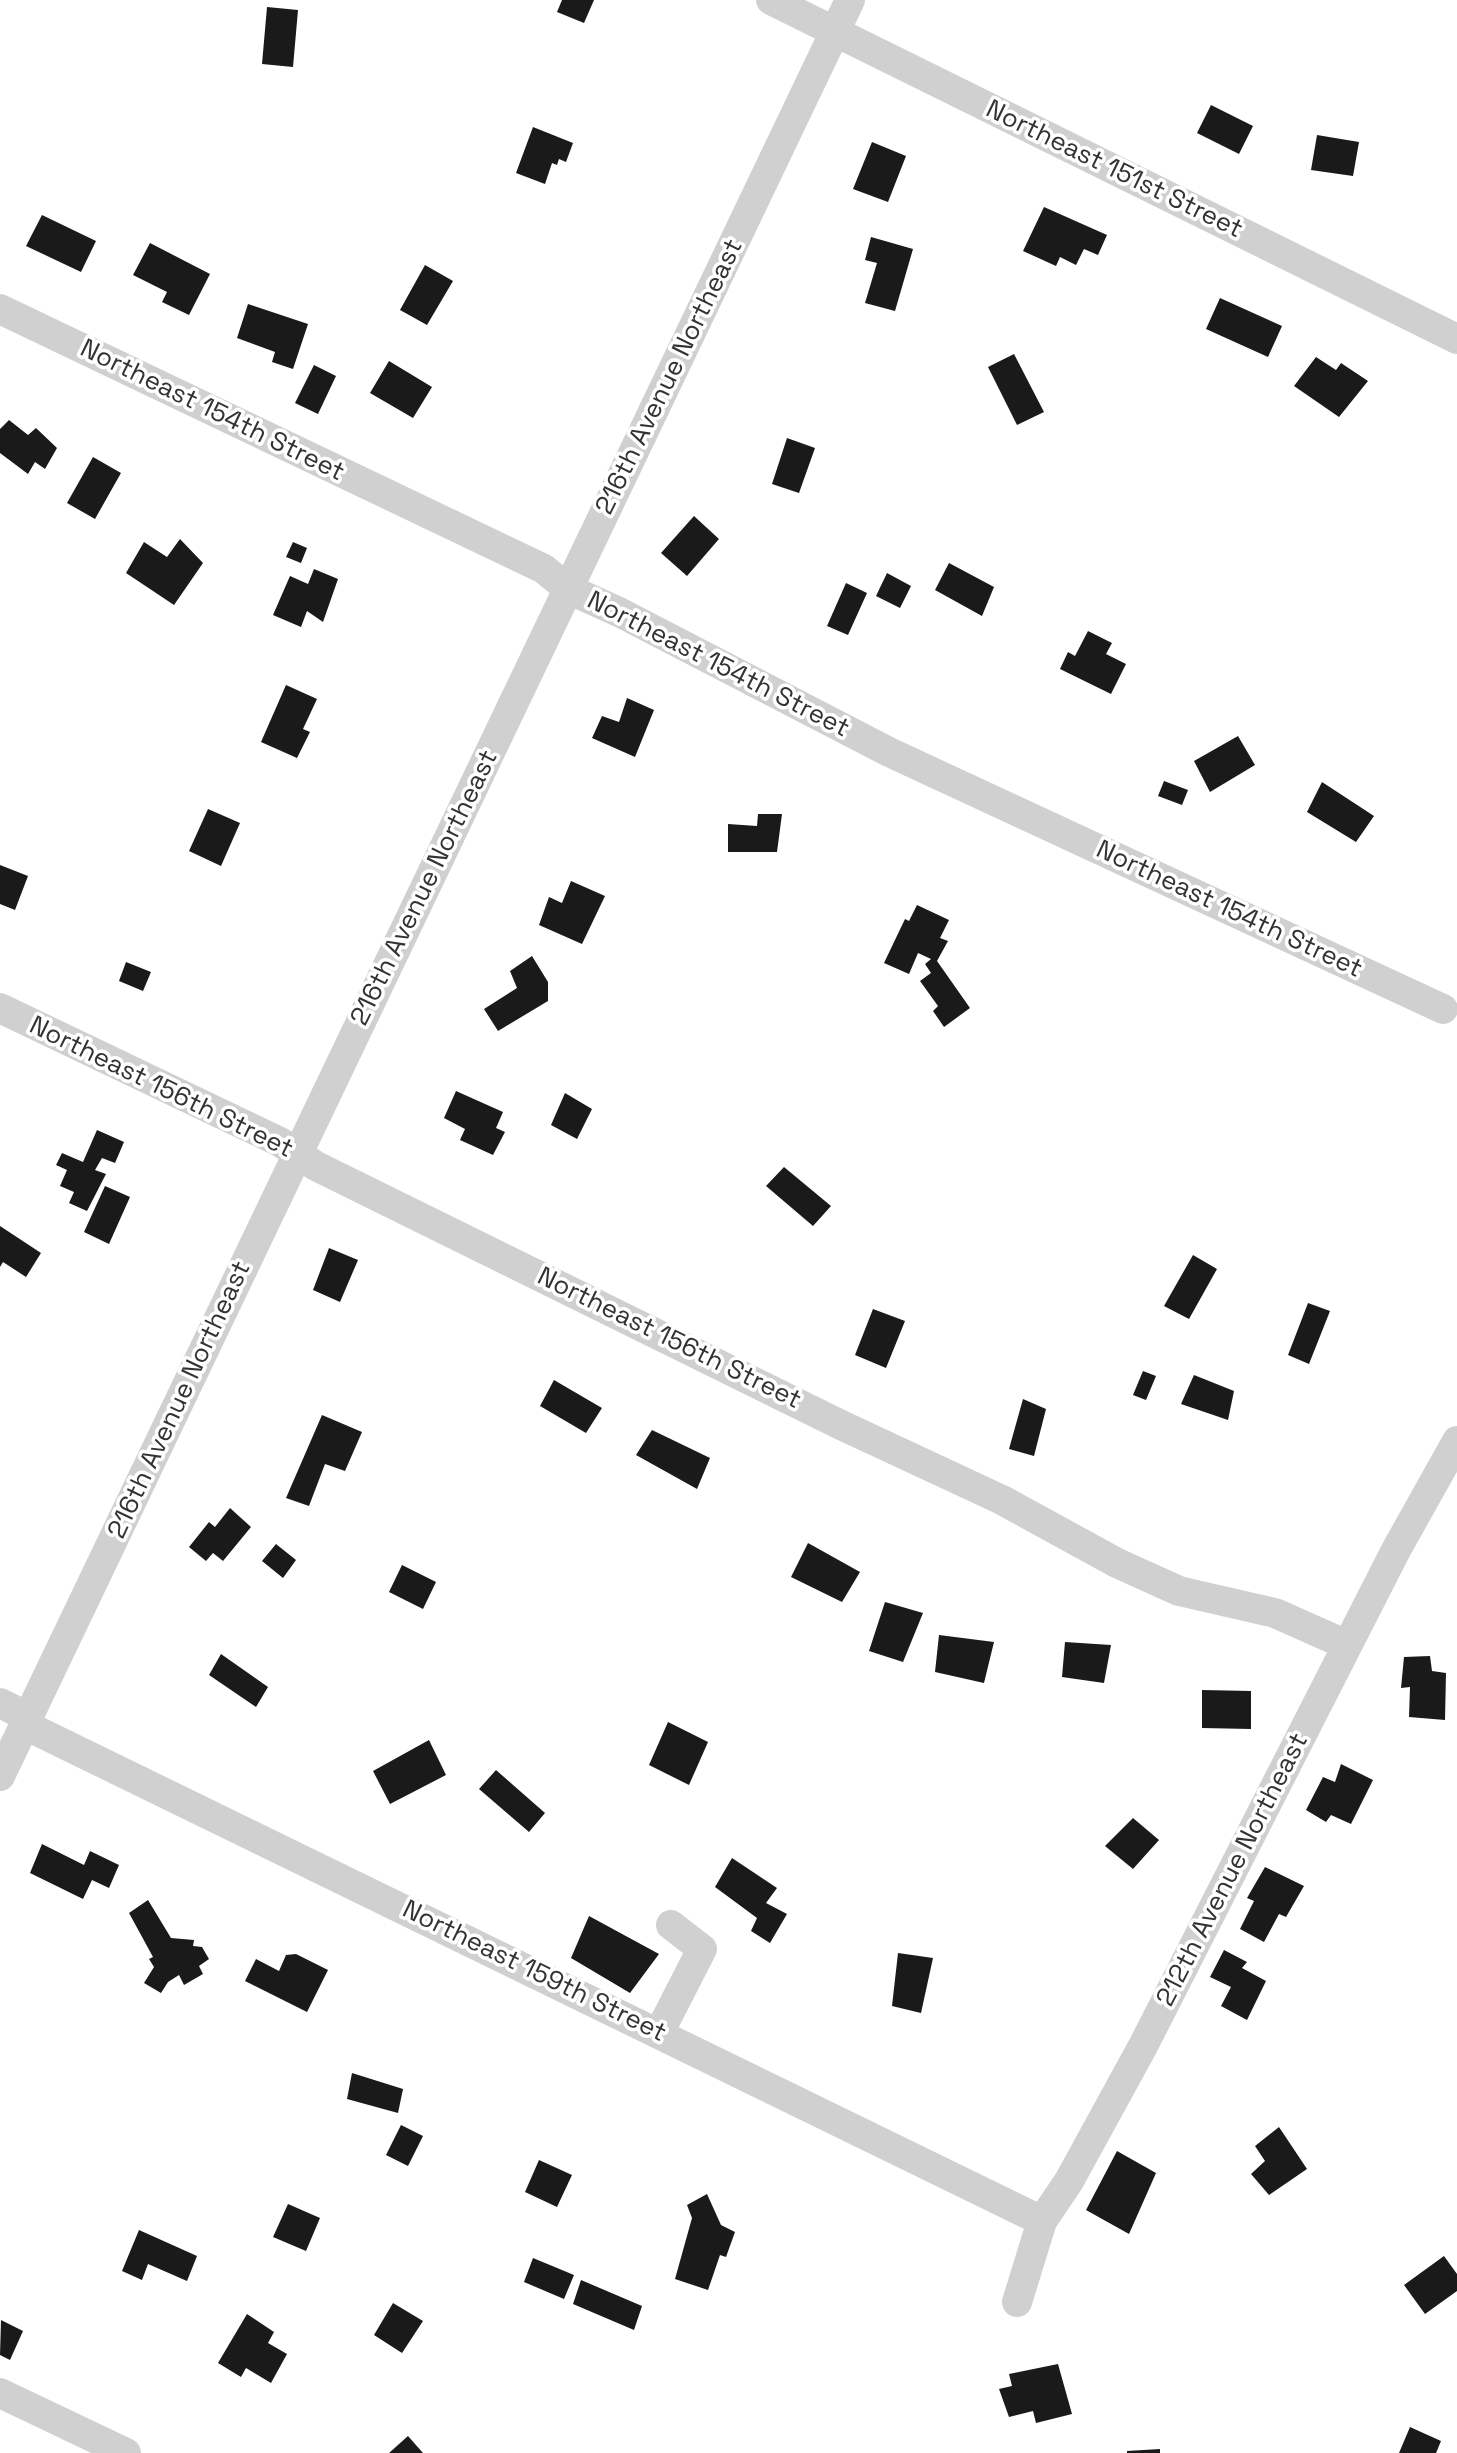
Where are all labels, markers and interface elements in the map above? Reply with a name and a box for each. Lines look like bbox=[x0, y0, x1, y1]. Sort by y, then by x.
street label: Northeast 151st Street bbox=[981, 94, 1247, 246]
street label: 216th Avenue Northeast bbox=[590, 234, 750, 520]
street label: Northeast 154th Street bbox=[75, 333, 349, 489]
street label: Northeast 154th Street bbox=[582, 585, 854, 745]
street label: 216th Avenue Northeast bbox=[345, 745, 505, 1031]
street label: Northeast 154th Street bbox=[1091, 835, 1367, 985]
street label: Northeast 156th Street bbox=[24, 1010, 298, 1166]
street label: 216th Avenue Northeast bbox=[102, 1256, 258, 1544]
street label: Northeast 156th Street bbox=[532, 1261, 806, 1417]
street label: 212th Avenue Northeast bbox=[1151, 1728, 1315, 2012]
street label: Northeast 159th Street bbox=[397, 1894, 671, 2050]

